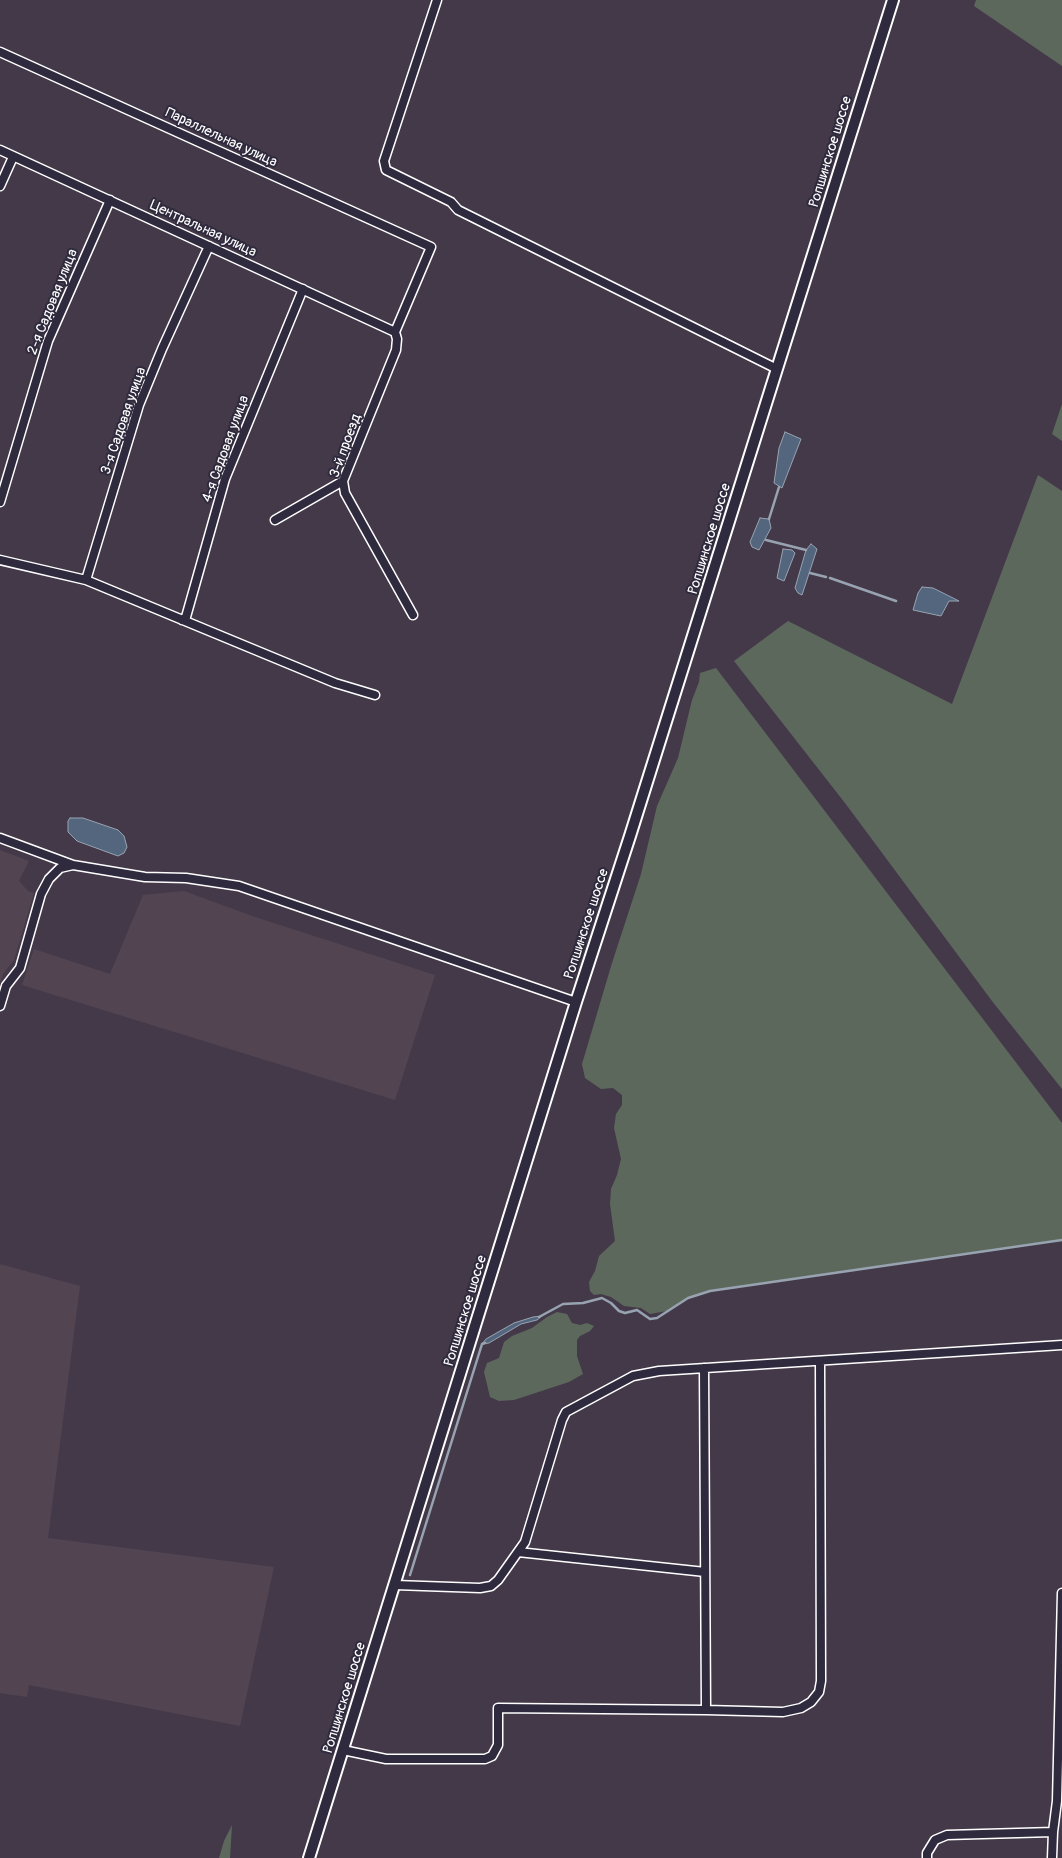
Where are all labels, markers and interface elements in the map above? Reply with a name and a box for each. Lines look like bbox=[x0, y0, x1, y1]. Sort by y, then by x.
street label: Ропшинское шоссе bbox=[806, 95, 856, 209]
street label: Параллельная улица bbox=[162, 105, 280, 171]
street label: Центральная улица bbox=[147, 197, 259, 261]
street label: 2-я Садовая улица bbox=[24, 247, 82, 357]
street label: 3-я Садовая улица bbox=[98, 365, 150, 477]
street label: 4-я Садовая улица bbox=[199, 393, 253, 505]
street label: 3-й проезд bbox=[327, 412, 365, 480]
street label: Ропшинское шоссе bbox=[685, 482, 735, 596]
street label: Ропшинское шоссе bbox=[561, 867, 613, 981]
street label: Ропшинское шоссе bbox=[441, 1254, 491, 1368]
street label: Ропшинское шоссе bbox=[320, 1641, 370, 1755]

